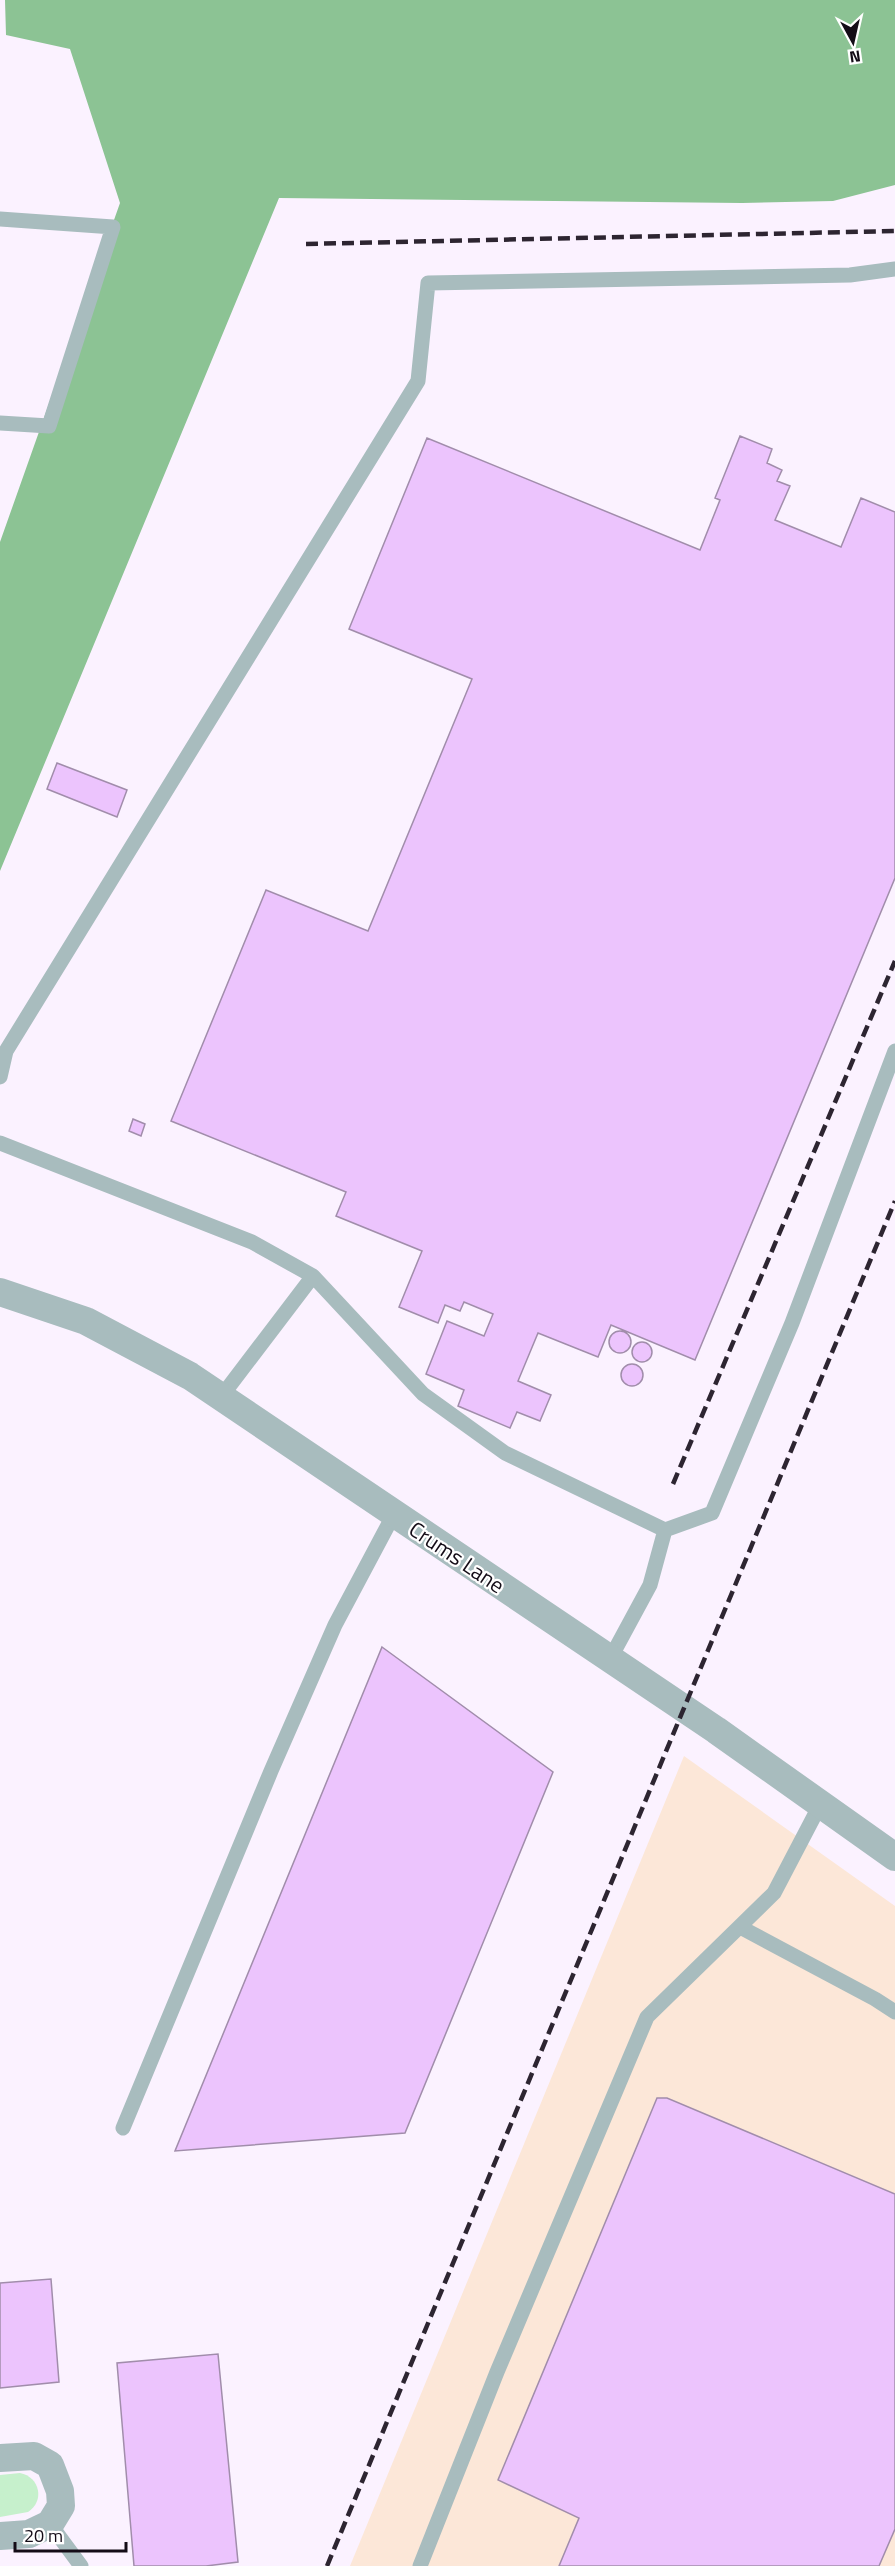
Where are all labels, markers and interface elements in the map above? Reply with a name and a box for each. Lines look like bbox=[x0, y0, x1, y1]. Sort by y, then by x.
north arrow bbox=[823, 12, 883, 72]
text: N bbox=[848, 44, 862, 70]
street label: Crums Lane bbox=[402, 1512, 512, 1602]
scale bar bbox=[15, 2515, 126, 2553]
text: 20 m bbox=[24, 2522, 63, 2549]

